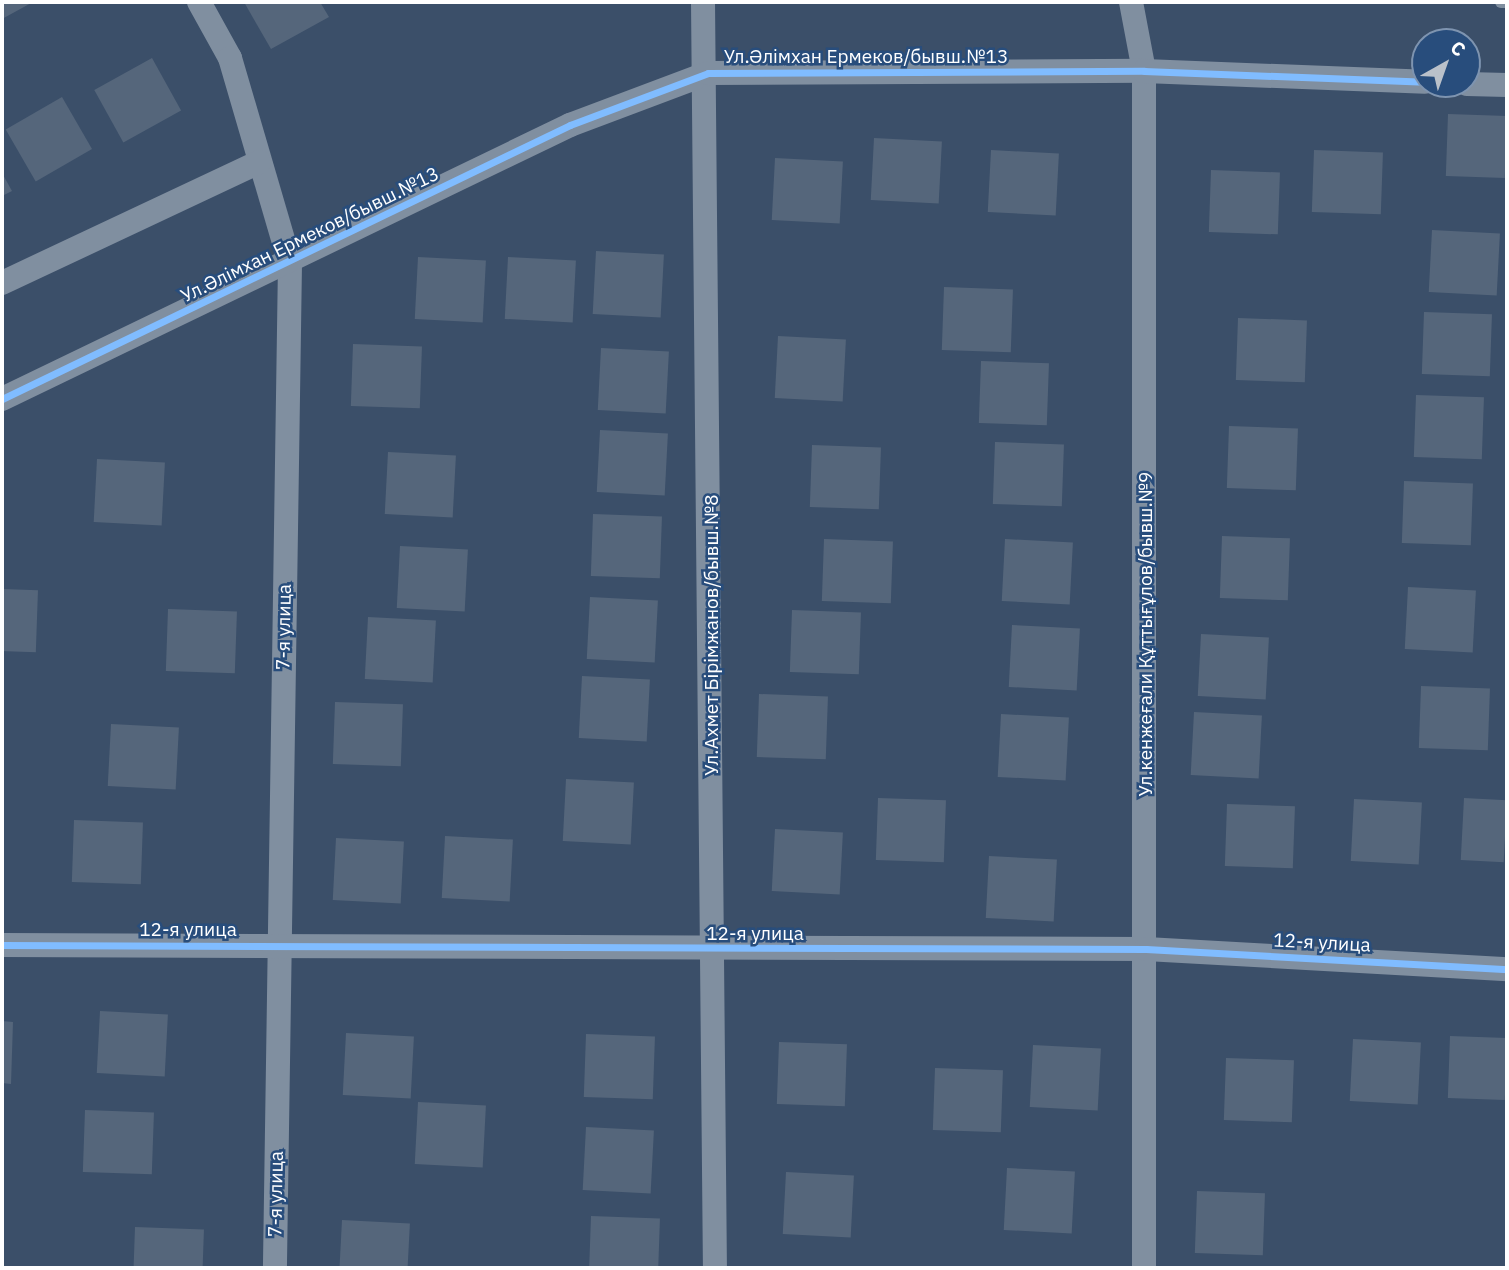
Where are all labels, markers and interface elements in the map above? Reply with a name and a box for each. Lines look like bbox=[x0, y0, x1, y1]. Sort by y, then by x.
north arrow bbox=[1411, 28, 1481, 98]
text: С bbox=[1446, 35, 1471, 62]
street label: Ул.Әлімхан Ермеков/бывш.№13 bbox=[724, 46, 1008, 68]
street label: Ул.Әлімхан Ермеков/бывш.№13 bbox=[177, 162, 443, 308]
street label: Ул.кенжеғали Құттығұлов/бывш.№9 bbox=[1135, 472, 1157, 796]
street label: Ул.Ахмет Бірімжанов/бывш.№8 bbox=[701, 494, 723, 776]
street label: 7-я улица bbox=[272, 584, 296, 670]
street label: 12-я улица bbox=[139, 919, 237, 941]
street label: 12-я улица bbox=[706, 923, 804, 945]
street label: 12-я улица bbox=[1273, 929, 1371, 957]
street label: 7-я улица bbox=[264, 1151, 288, 1237]

